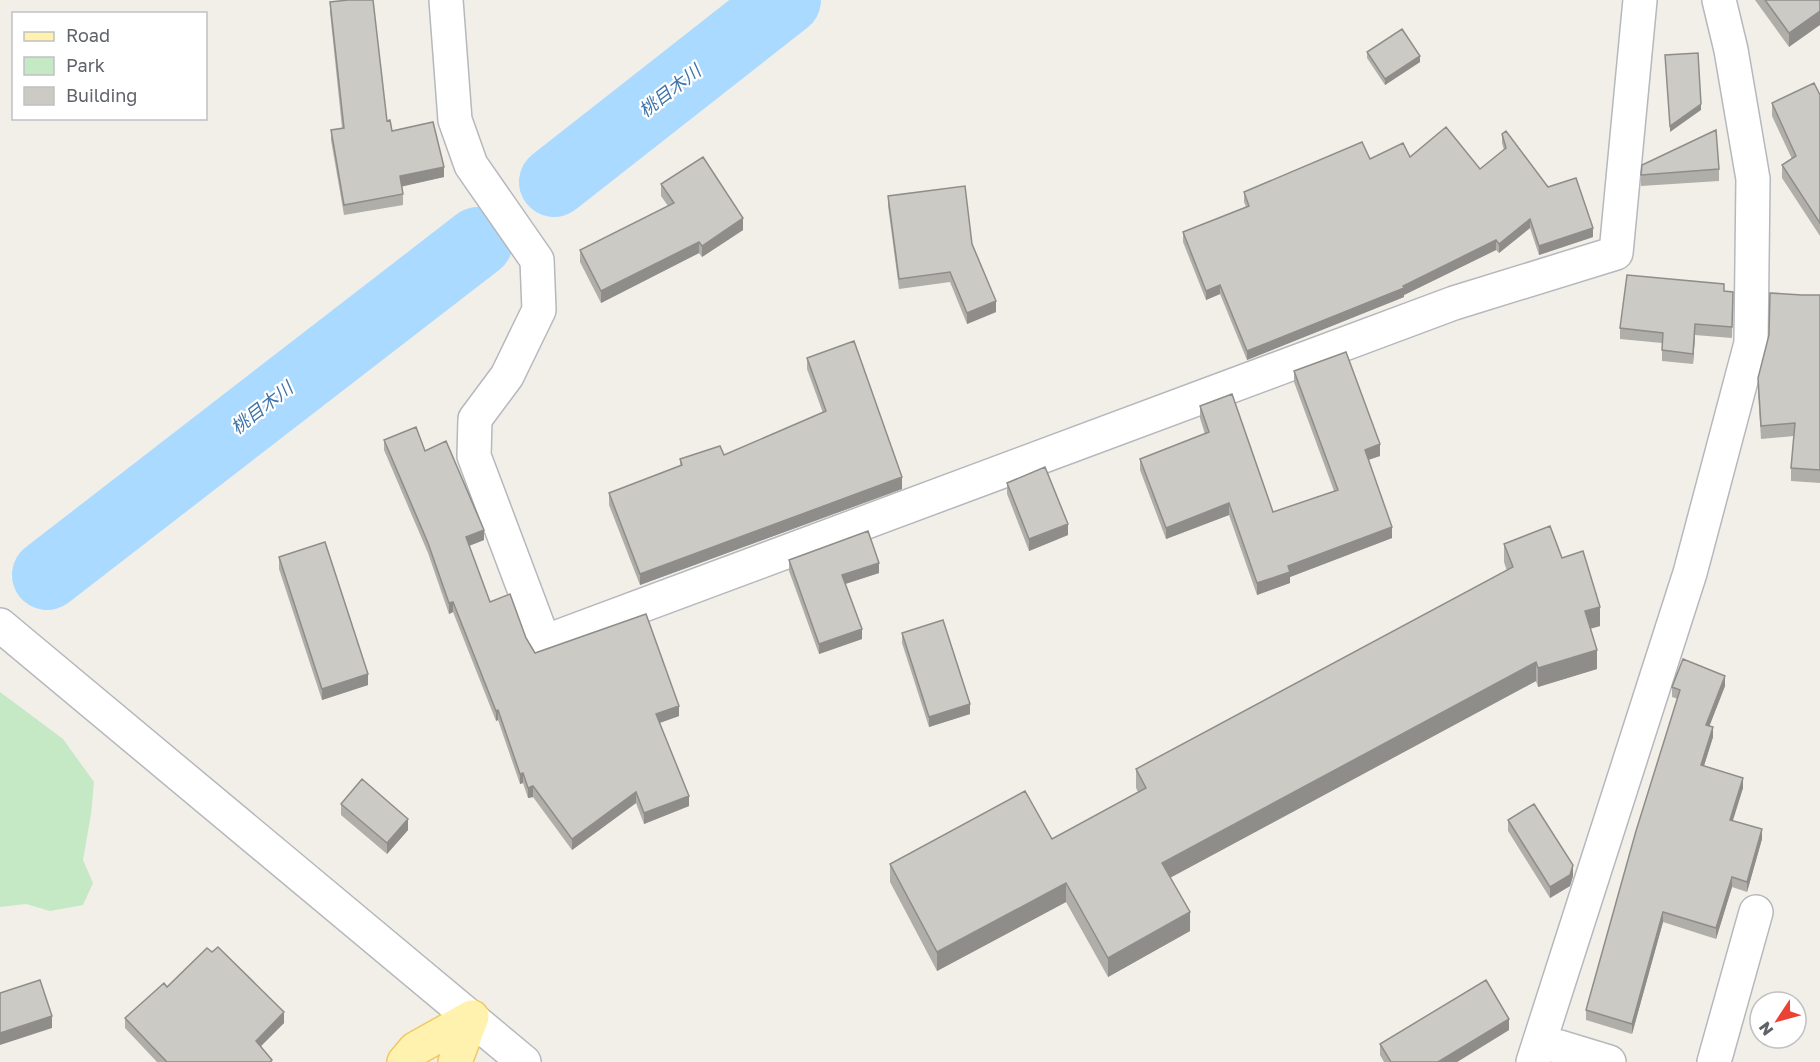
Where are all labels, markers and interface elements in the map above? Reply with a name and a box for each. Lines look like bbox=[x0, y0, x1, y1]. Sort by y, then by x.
legend bbox=[12, 12, 207, 120]
text: Road bbox=[66, 24, 110, 46]
text: Park bbox=[66, 54, 105, 76]
water label: 桃目木川 bbox=[634, 58, 706, 121]
text: Building bbox=[66, 84, 137, 106]
water label: 桃目木川 bbox=[226, 375, 298, 438]
north arrow bbox=[1748, 990, 1808, 1050]
text: N bbox=[1754, 1018, 1778, 1040]

